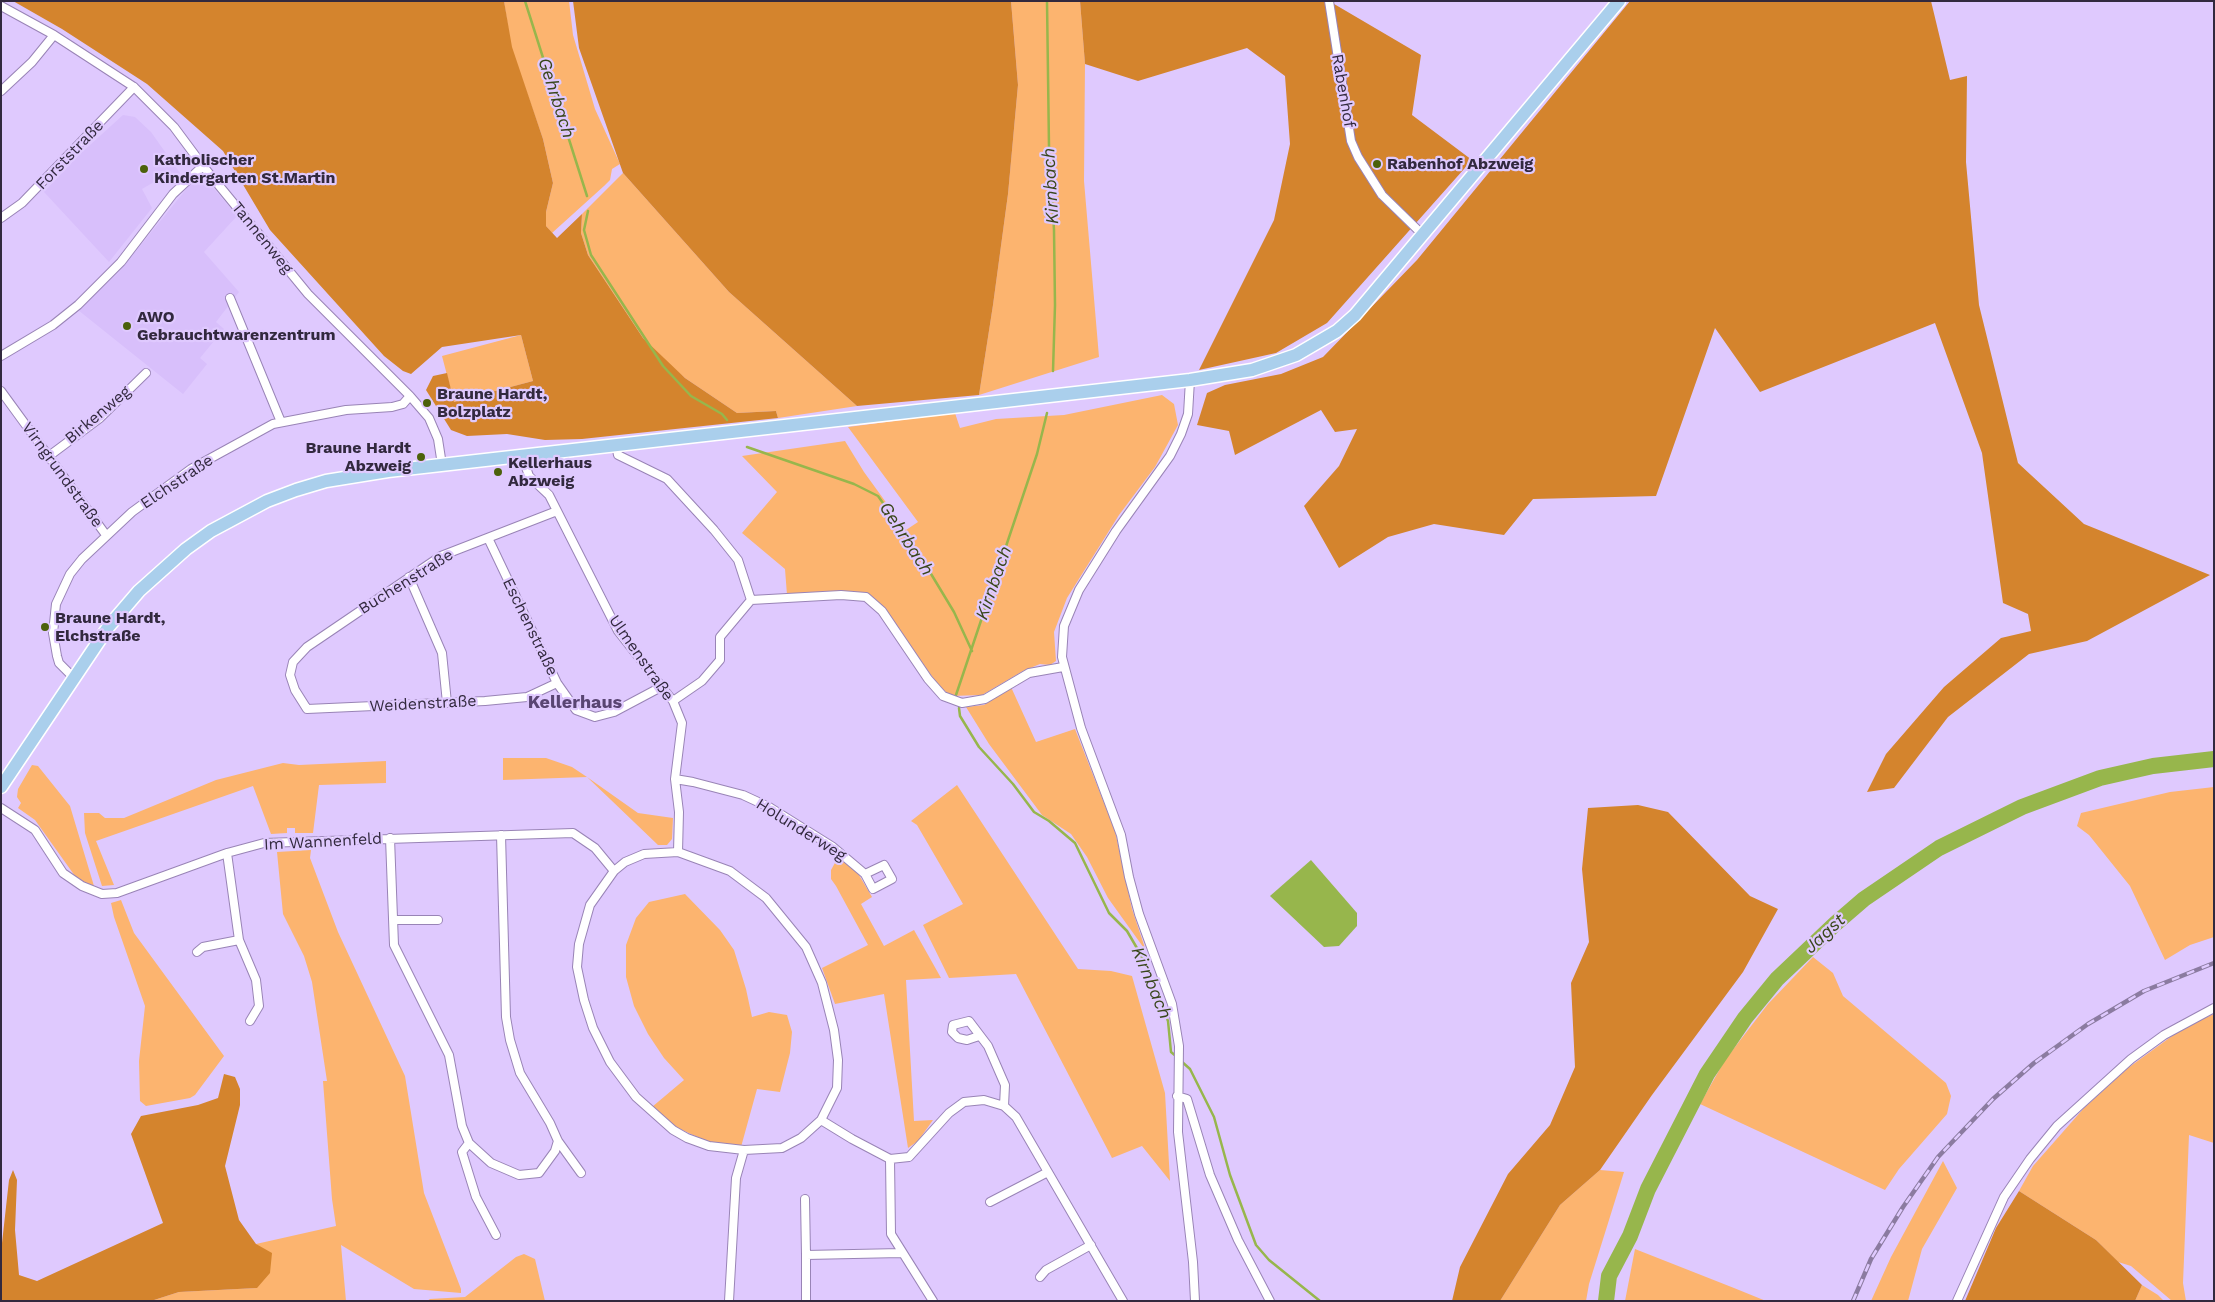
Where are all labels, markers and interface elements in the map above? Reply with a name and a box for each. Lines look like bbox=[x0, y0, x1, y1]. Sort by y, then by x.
street label: Rabenhof bbox=[1327, 53, 1359, 129]
water label: Gehrbach bbox=[533, 55, 579, 141]
street label: Forststraße bbox=[32, 116, 108, 194]
water label: Kirnbach bbox=[1038, 147, 1064, 225]
place label: Katholischer Kindergarten St.Martin bbox=[154, 150, 335, 188]
place label: Rabenhof Abzweig bbox=[1387, 154, 1533, 174]
marker: Rabenhof Abzweig bbox=[1371, 158, 1383, 170]
marker: Katholischer Kindergarten St.Martin bbox=[138, 163, 150, 175]
street label: Tannenweg bbox=[227, 198, 297, 278]
place label: AWO Gebrauchtwarenzentrum bbox=[137, 307, 335, 345]
marker: AWO Gebrauchtwarenzentrum bbox=[121, 320, 133, 332]
street label: Birkenweg bbox=[61, 382, 135, 448]
place label: Braune Hardt, Bolzplatz bbox=[437, 384, 547, 422]
marker: Braune Hardt, Bolzplatz bbox=[421, 397, 433, 409]
street label: Virngrundstraße bbox=[17, 419, 107, 531]
place label: Braune Hardt Abzweig bbox=[305, 438, 411, 476]
street label: Elchstraße bbox=[137, 451, 217, 513]
marker: Braune Hardt Abzweig bbox=[415, 451, 427, 463]
place label: Kellerhaus Abzweig bbox=[508, 453, 592, 491]
marker: Kellerhaus Abzweig bbox=[492, 466, 504, 478]
water label: Gehrbach bbox=[874, 498, 938, 580]
water label: Kirnbach bbox=[971, 543, 1017, 623]
street label: Buchenstraße bbox=[355, 545, 457, 619]
street label: Eschenstraße bbox=[498, 575, 562, 679]
place label: Braune Hardt, Elchstraße bbox=[55, 608, 165, 646]
street label: Ulmenstraße bbox=[604, 611, 678, 705]
marker: Braune Hardt, Elchstraße bbox=[39, 621, 51, 633]
street label: Weidenstraße bbox=[369, 692, 477, 716]
district label: Kellerhaus bbox=[528, 692, 622, 714]
street label: Holunderweg bbox=[752, 795, 850, 865]
street label: Im Wannenfeld bbox=[263, 829, 383, 855]
water label: Jagst bbox=[1800, 910, 1850, 958]
water label: Kirnbach bbox=[1126, 944, 1176, 1022]

